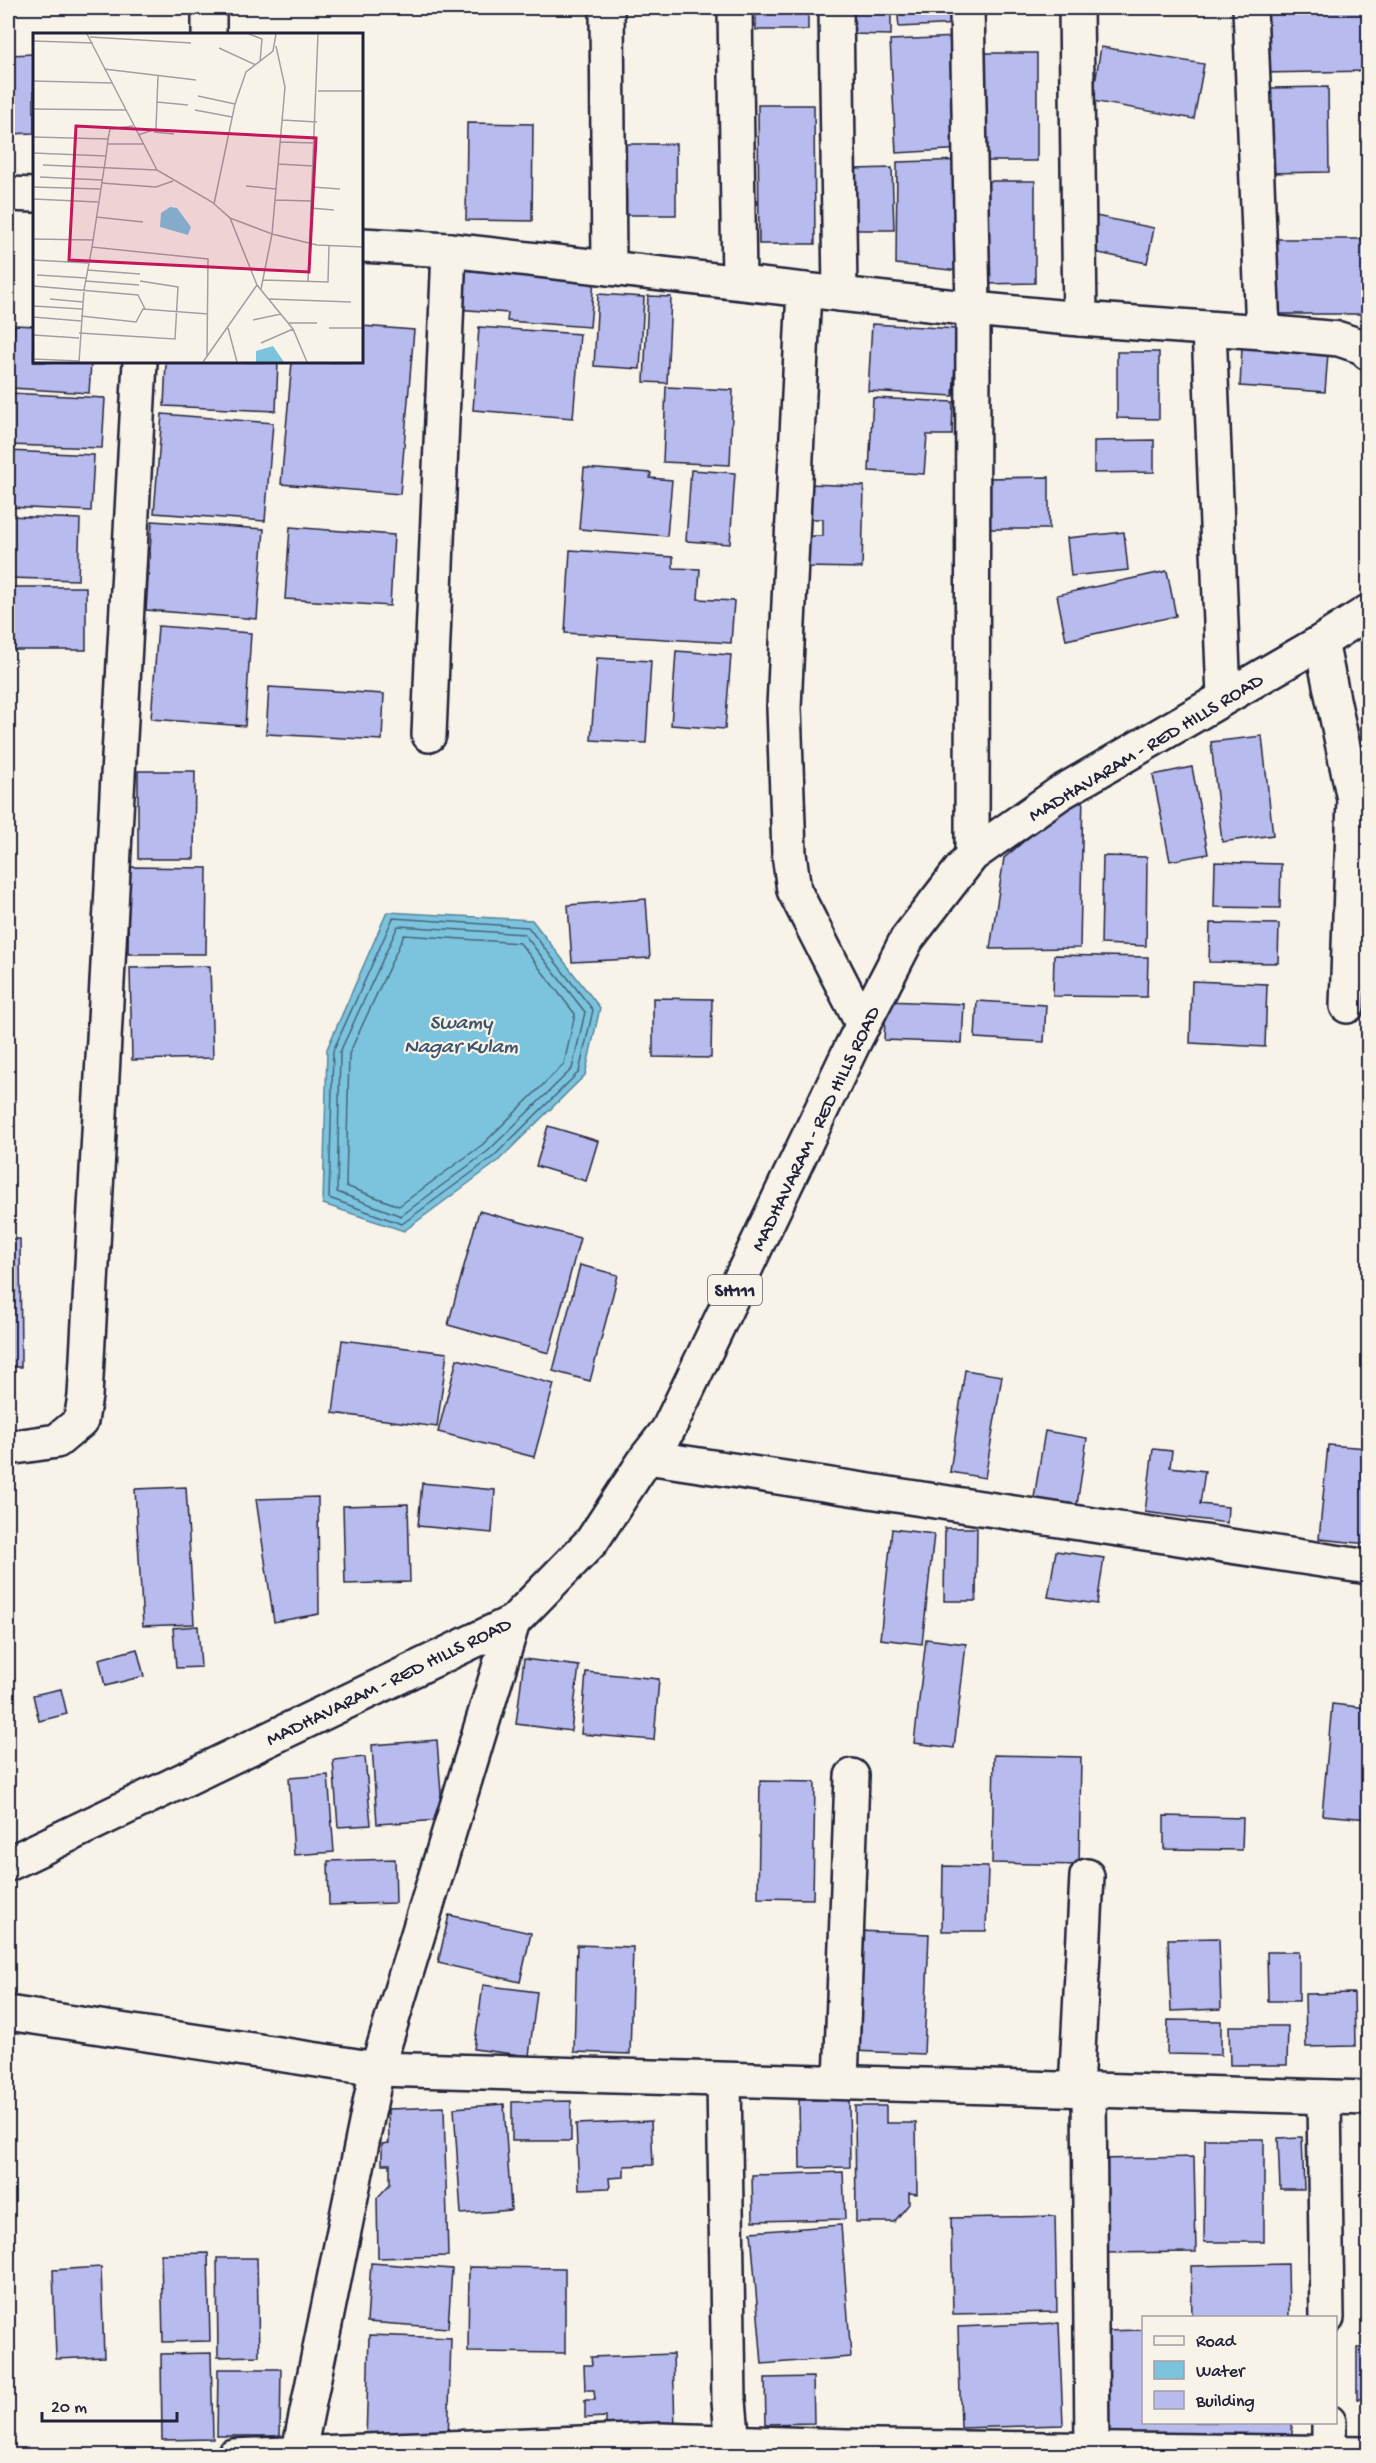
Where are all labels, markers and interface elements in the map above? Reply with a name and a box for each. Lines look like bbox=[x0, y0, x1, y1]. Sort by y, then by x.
inset map bbox=[33, 33, 363, 363]
street label: MADHAVARAM - RED HILLS ROAD bbox=[1025, 669, 1269, 828]
street label: MADHAVARAM - RED HILLS ROAD bbox=[748, 1002, 887, 1256]
water label: Swamy Nagar Kulam bbox=[404, 1012, 518, 1061]
road number: SH111 bbox=[708, 1275, 762, 1305]
street label: MADHAVARAM - RED HILLS ROAD bbox=[263, 1613, 517, 1753]
legend bbox=[1142, 2316, 1337, 2424]
text: Road bbox=[1196, 2332, 1237, 2353]
text: Water bbox=[1196, 2362, 1246, 2383]
scale bar bbox=[42, 2385, 177, 2423]
text: Building bbox=[1195, 2392, 1255, 2413]
text: 20 m bbox=[51, 2398, 87, 2419]

